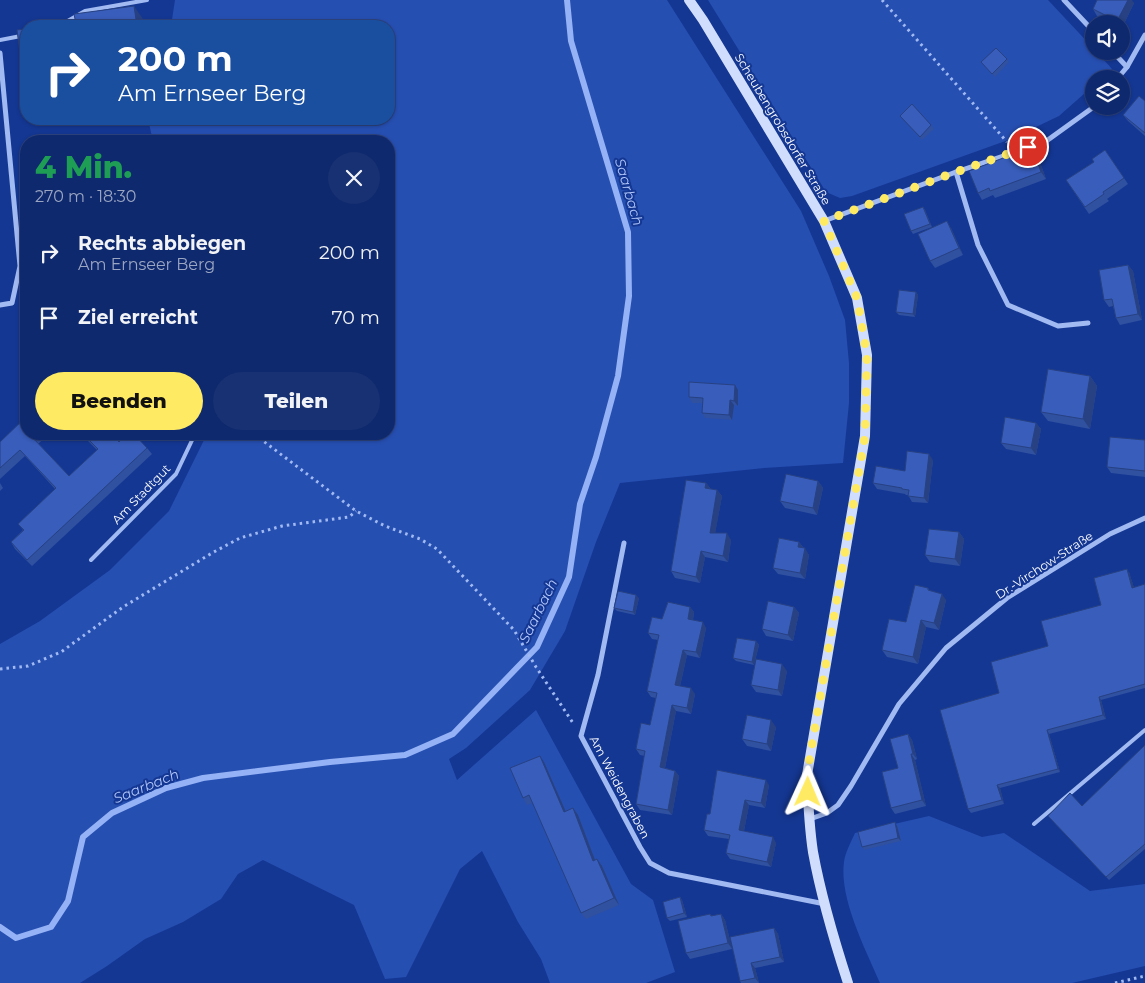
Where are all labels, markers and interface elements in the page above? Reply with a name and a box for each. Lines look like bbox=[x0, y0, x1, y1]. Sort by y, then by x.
map controls bbox=[1085, 15, 1130, 115]
button: sound bbox=[1085, 15, 1130, 60]
text: 200 m bbox=[118, 37, 233, 80]
icon: right bbox=[35, 40, 100, 105]
street label: Scheubengrobsdorfer Straße bbox=[732, 51, 834, 207]
button: layers bbox=[1085, 70, 1130, 115]
text: Am Ernseer Berg bbox=[118, 80, 307, 107]
pin bbox=[1007, 126, 1049, 168]
icon: arrive bbox=[1014, 133, 1042, 161]
text: 4 Min. bbox=[35, 149, 132, 186]
button: close bbox=[328, 152, 380, 204]
water label: Saarbach bbox=[611, 156, 647, 228]
text: 270 m · 18:30 bbox=[35, 187, 136, 206]
text: Rechts abbiegen bbox=[78, 232, 246, 255]
icon: right bbox=[35, 239, 63, 267]
text: 200 m bbox=[319, 241, 380, 264]
text: Am Ernseer Berg bbox=[78, 255, 215, 274]
icon: arrive bbox=[35, 304, 63, 332]
text: Ziel erreicht bbox=[78, 306, 198, 329]
text: 70 m bbox=[331, 306, 380, 329]
button: Beenden bbox=[35, 372, 203, 430]
button: Teilen bbox=[213, 372, 380, 430]
street label: Am Stadtgut bbox=[109, 461, 173, 527]
street label: Dr.-Virchow-Straße bbox=[992, 528, 1096, 602]
water label: Saarbach bbox=[515, 576, 561, 646]
street label: Am Weidengraben bbox=[587, 733, 653, 841]
water label: Saarbach bbox=[110, 765, 182, 807]
position arrow bbox=[781, 765, 833, 817]

